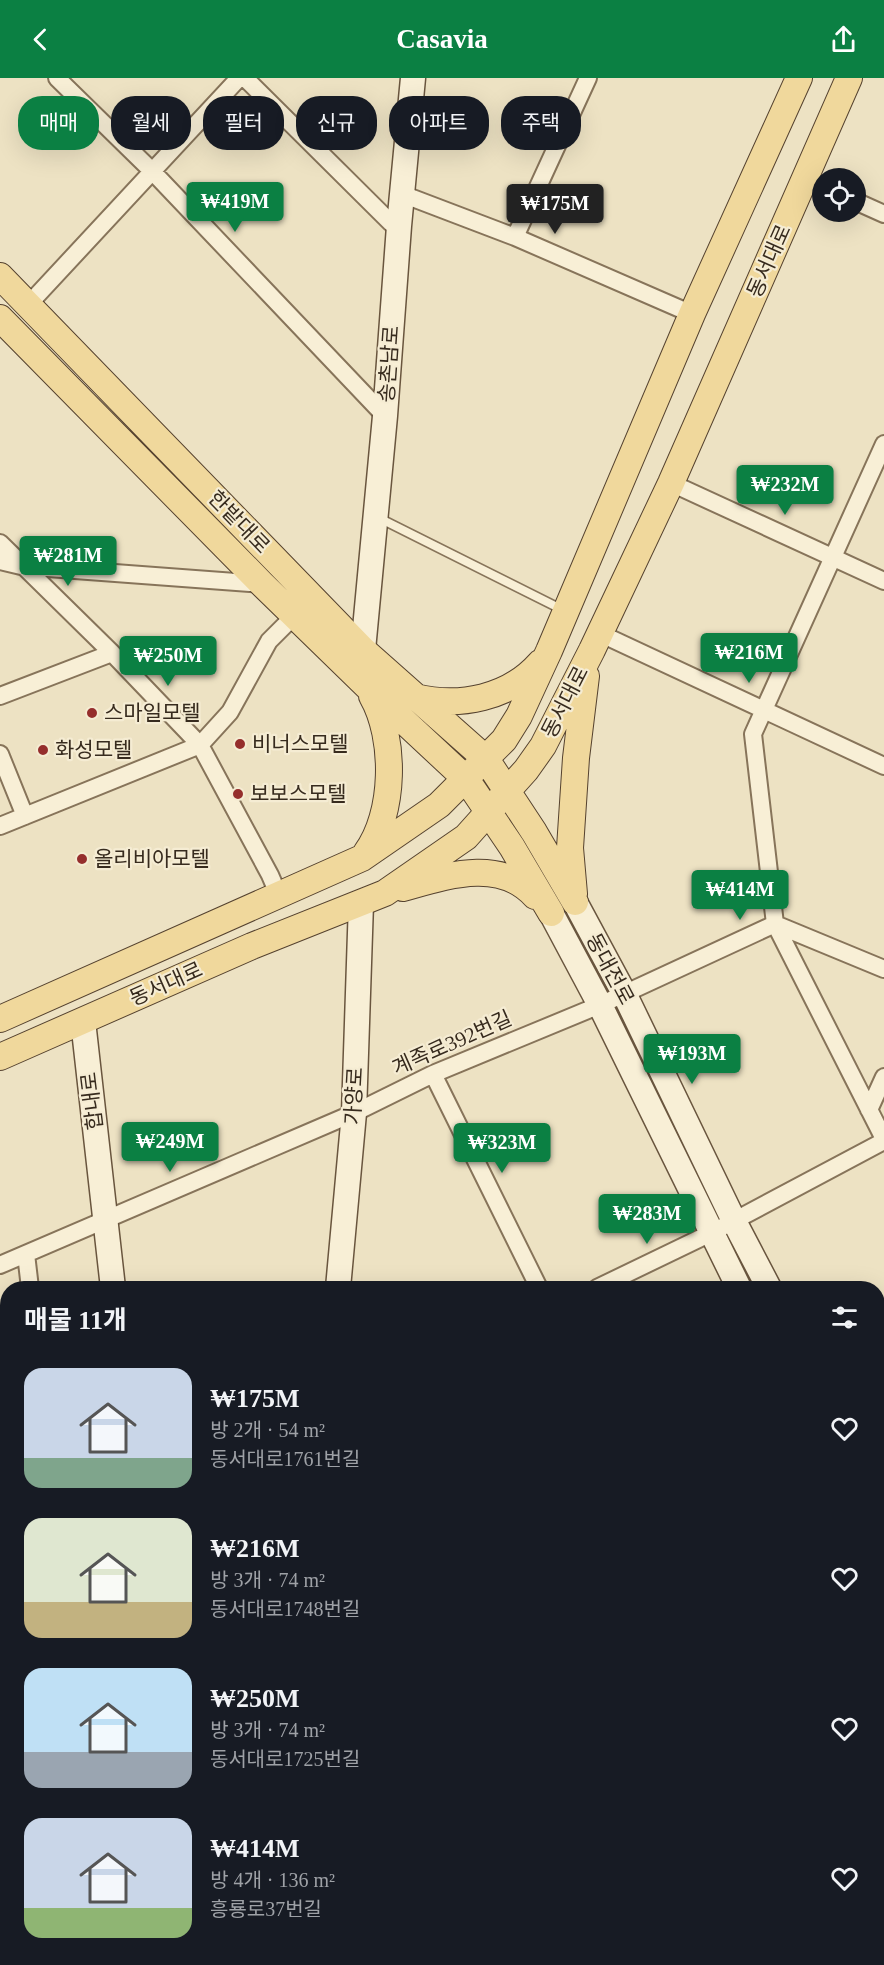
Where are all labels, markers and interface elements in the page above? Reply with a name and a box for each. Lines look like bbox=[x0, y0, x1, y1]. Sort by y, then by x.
icon: back bbox=[24, 23, 57, 56]
icon: share bbox=[827, 23, 860, 56]
text: Casavia bbox=[396, 24, 488, 54]
chip: 매매 bbox=[18, 96, 99, 150]
chip: 월세 bbox=[111, 96, 191, 150]
chip: 필터 bbox=[203, 96, 284, 150]
chip: 신규 bbox=[296, 96, 377, 150]
chip: 아파트 bbox=[389, 96, 489, 150]
chip: 주택 bbox=[501, 96, 581, 150]
map controls bbox=[812, 168, 866, 222]
button: locate bbox=[812, 168, 866, 222]
pin: ₩419M bbox=[193, 182, 277, 233]
pin: ₩175M bbox=[513, 184, 597, 235]
text: ₩419M bbox=[201, 190, 269, 212]
text: ₩175M bbox=[521, 192, 589, 214]
street label: 동서대로 bbox=[742, 221, 796, 301]
street label: 송촌남로 bbox=[374, 325, 404, 403]
pin: ₩232M bbox=[743, 465, 827, 516]
text: ₩232M bbox=[751, 473, 819, 495]
street label: 한밭대로 bbox=[204, 486, 274, 558]
pin: ₩281M bbox=[26, 536, 110, 587]
text: ₩281M bbox=[34, 544, 102, 566]
pin: ₩216M bbox=[707, 633, 791, 684]
pin: ₩250M bbox=[126, 636, 210, 687]
text: ₩216M bbox=[715, 641, 783, 663]
text: ₩250M bbox=[134, 644, 202, 666]
street label: 동서대로 bbox=[537, 662, 593, 742]
place label: 스마일모텔 bbox=[104, 701, 201, 725]
marker: 스마일모텔 bbox=[85, 706, 99, 720]
place label: 비너스모텔 bbox=[252, 732, 349, 756]
marker: 비너스모텔 bbox=[233, 737, 247, 751]
place label: 화성모텔 bbox=[55, 738, 132, 762]
marker: 화성모텔 bbox=[36, 743, 50, 757]
place label: 보보스모텔 bbox=[250, 782, 347, 806]
marker: 보보스모텔 bbox=[231, 787, 245, 801]
place label: 올리비아모텔 bbox=[94, 847, 210, 871]
marker: 올리비아모텔 bbox=[75, 852, 89, 866]
pin: ₩414M bbox=[698, 870, 782, 921]
text: ₩414M bbox=[706, 878, 774, 900]
street label: 동대전로 bbox=[581, 929, 639, 1009]
street label: 동서대로 bbox=[126, 957, 206, 1011]
street label: 계족로392번길 bbox=[389, 1006, 515, 1080]
pin: ₩193M bbox=[650, 1034, 734, 1085]
text: ₩193M bbox=[658, 1042, 726, 1064]
street label: 가양로 bbox=[340, 1066, 368, 1126]
street label: 합내로 bbox=[77, 1071, 107, 1131]
pin: ₩249M bbox=[128, 1122, 212, 1173]
pin: ₩323M bbox=[460, 1123, 544, 1174]
text: ₩249M bbox=[136, 1130, 204, 1152]
text: ₩323M bbox=[468, 1131, 536, 1153]
pin: ₩283M bbox=[605, 1194, 689, 1245]
text: ₩283M bbox=[613, 1202, 681, 1224]
icon: filters bbox=[828, 1301, 861, 1334]
text: 매물 11개 bbox=[24, 1306, 127, 1335]
text: ₩175M bbox=[210, 1384, 300, 1413]
icon: home bbox=[72, 1392, 144, 1464]
icon: heart bbox=[828, 1412, 861, 1445]
text: 방 2개 · 54 m² bbox=[210, 1419, 325, 1441]
text: 동서대로1761번길 bbox=[210, 1448, 360, 1470]
text: ₩216M bbox=[210, 1534, 300, 1563]
icon: home bbox=[72, 1542, 144, 1614]
icon: heart bbox=[828, 1562, 861, 1595]
text: 방 3개 · 74 m² bbox=[210, 1569, 325, 1591]
text: 동서대로1748번길 bbox=[210, 1598, 360, 1620]
text: ₩250M bbox=[210, 1684, 300, 1713]
icon: home bbox=[72, 1692, 144, 1764]
icon: heart bbox=[828, 1712, 861, 1745]
text: 방 3개 · 74 m² bbox=[210, 1719, 325, 1741]
text: 동서대로1725번길 bbox=[210, 1748, 360, 1770]
text: ₩414M bbox=[210, 1834, 300, 1863]
icon: home bbox=[72, 1842, 144, 1914]
icon: heart bbox=[828, 1862, 861, 1895]
text: 방 4개 · 136 m² bbox=[210, 1869, 335, 1891]
text: 흥룡로37번길 bbox=[210, 1898, 322, 1920]

